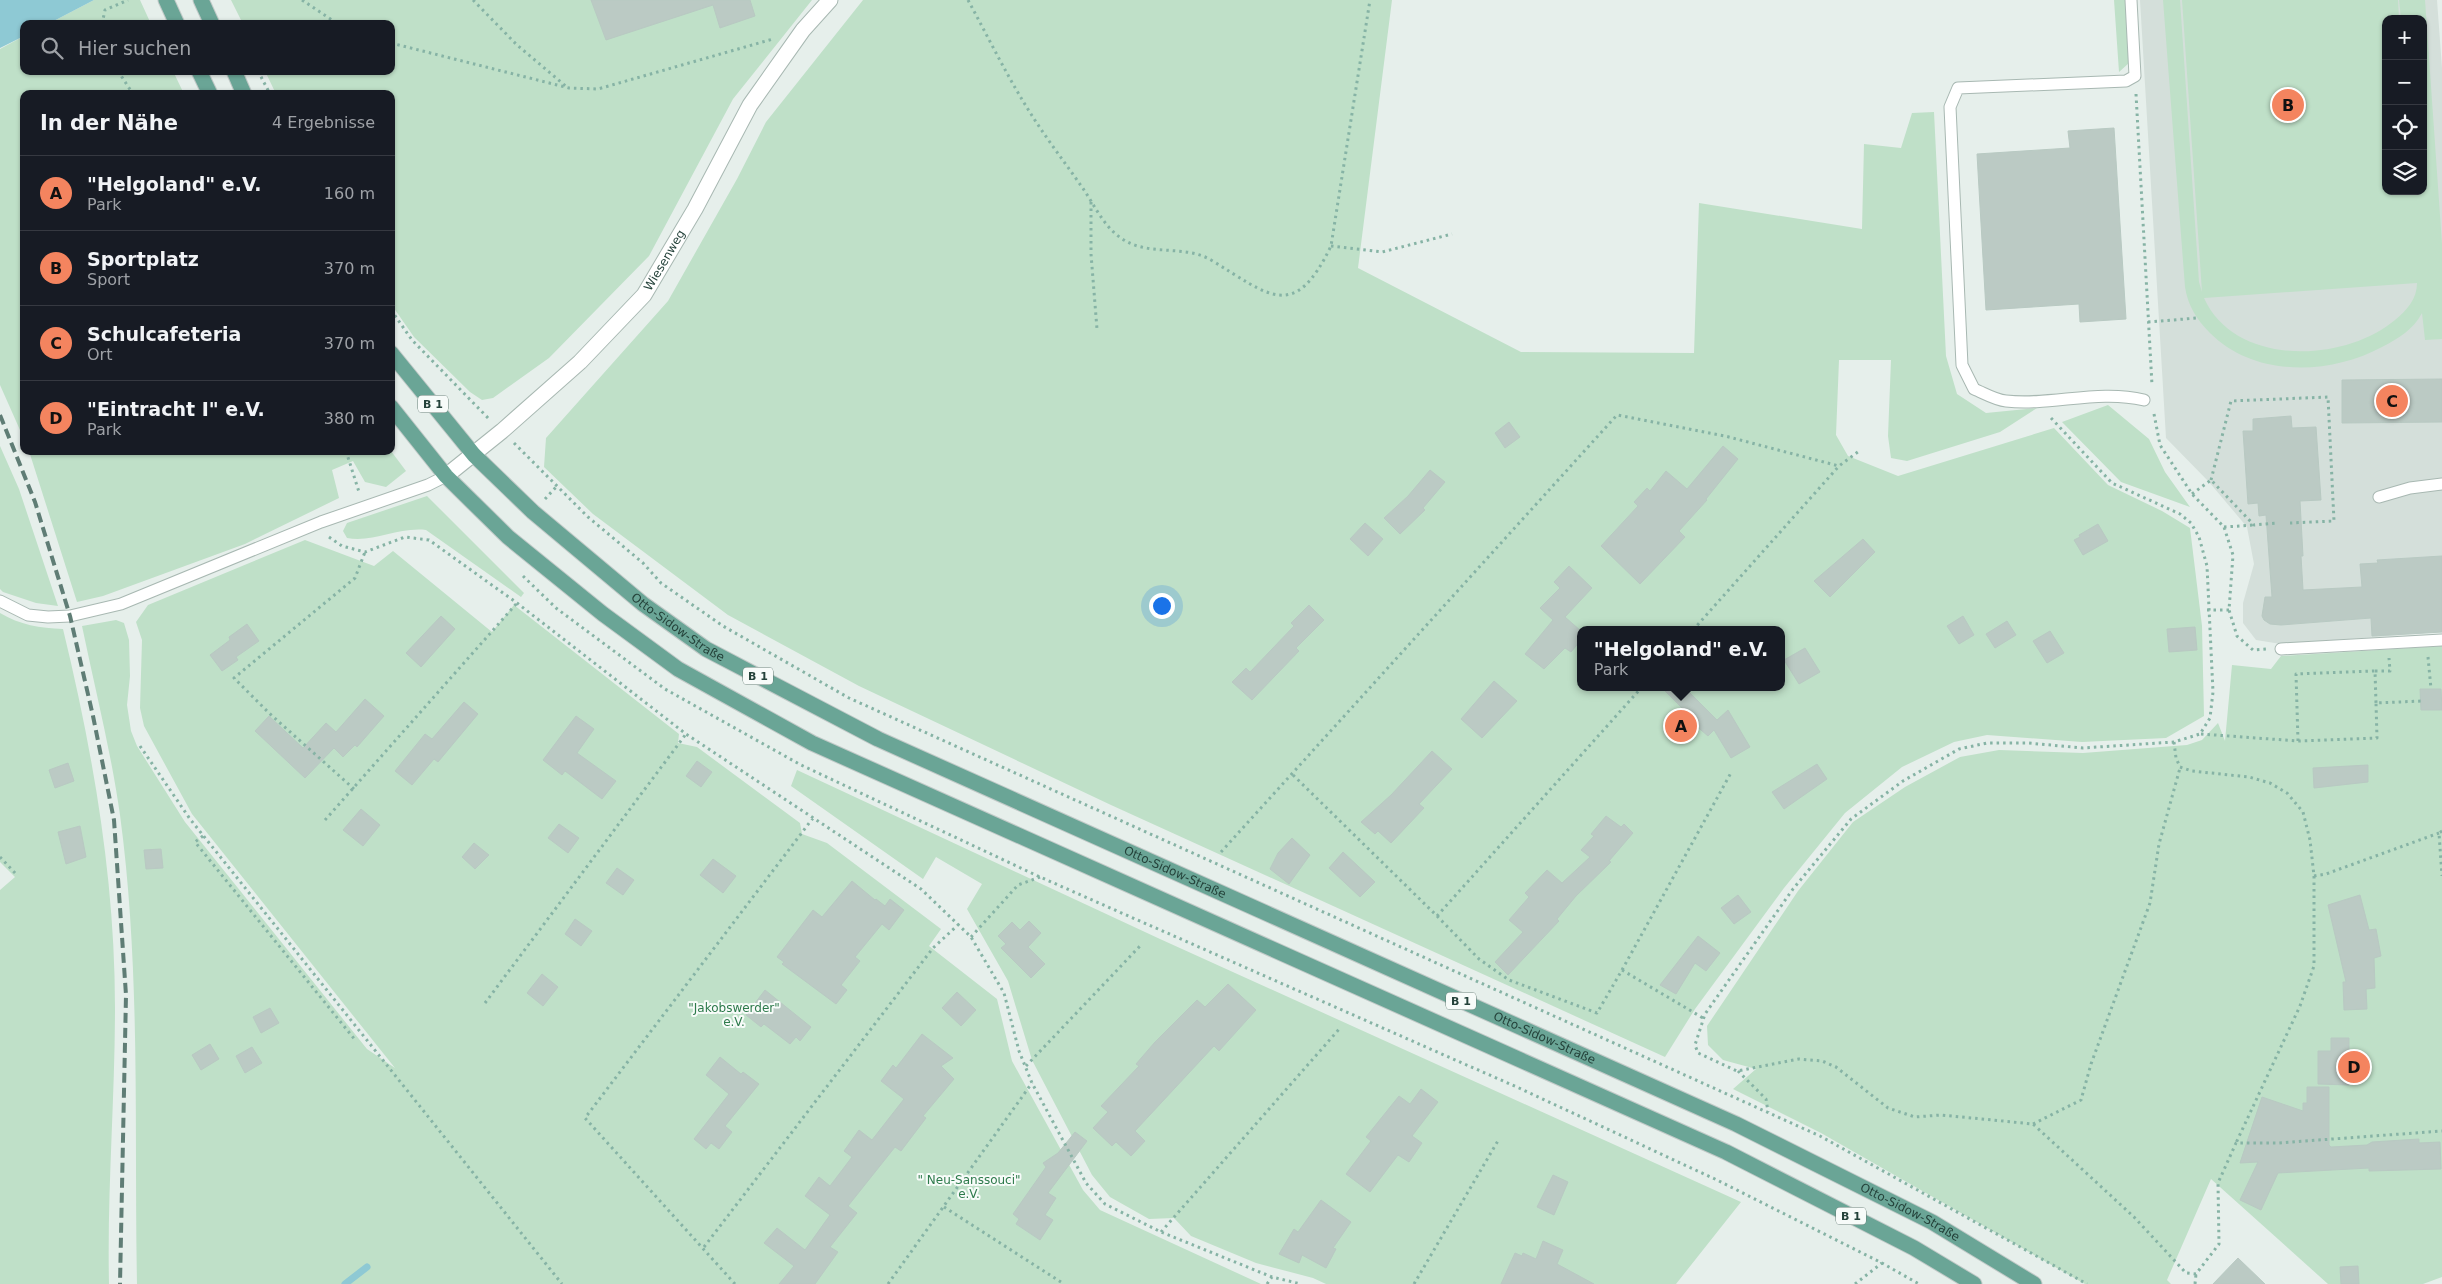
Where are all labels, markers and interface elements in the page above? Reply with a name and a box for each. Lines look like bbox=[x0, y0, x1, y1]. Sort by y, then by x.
map controls bbox=[2382, 15, 2427, 195]
button: + bbox=[2382, 15, 2427, 60]
search box bbox=[20, 20, 395, 75]
icon: search bbox=[38, 34, 66, 62]
text: Hier suchen bbox=[78, 37, 191, 59]
button: − bbox=[2382, 60, 2427, 105]
pin: B bbox=[2272, 86, 2304, 124]
button: locate bbox=[2382, 105, 2427, 150]
text: In der Nähe bbox=[40, 111, 178, 135]
text: 4 Ergebnisse bbox=[272, 113, 375, 132]
button: layers bbox=[2382, 150, 2427, 195]
text: "Helgoland" e.V. bbox=[87, 173, 261, 195]
text: A bbox=[50, 184, 62, 203]
text: 160 m bbox=[324, 184, 375, 203]
text: Park bbox=[87, 195, 122, 214]
street label: Wiesenweg bbox=[641, 227, 688, 293]
text: Sportplatz bbox=[87, 248, 199, 270]
text: B bbox=[50, 259, 62, 278]
text: 370 m bbox=[324, 259, 375, 278]
text: Sport bbox=[87, 270, 130, 289]
text: Schulcafeteria bbox=[87, 323, 241, 345]
text: C bbox=[50, 334, 62, 353]
text: 370 m bbox=[324, 334, 375, 353]
text: Ort bbox=[87, 345, 112, 364]
pin: C bbox=[2376, 382, 2408, 420]
road number: B 1 bbox=[418, 396, 448, 412]
text: "Eintracht I" e.V. bbox=[87, 398, 265, 420]
text: D bbox=[49, 409, 63, 428]
text: 380 m bbox=[324, 409, 375, 428]
text: Park bbox=[87, 420, 122, 439]
street label: Otto-Sidow-Straße bbox=[628, 590, 727, 664]
your location bbox=[1149, 593, 1175, 619]
popup bbox=[1577, 626, 1785, 691]
text: "Helgoland" e.V. bbox=[1594, 638, 1768, 660]
text: Park bbox=[1594, 660, 1628, 679]
road number: B 1 bbox=[743, 668, 773, 684]
pin: A bbox=[1665, 707, 1697, 745]
street label: Otto-Sidow-Straße bbox=[1122, 843, 1228, 901]
road number: B 1 bbox=[1446, 992, 1476, 1009]
park label: "Jakobswerder" e.V. bbox=[688, 1001, 780, 1029]
street label: Otto-Sidow-Straße bbox=[1491, 1009, 1598, 1067]
pin: D bbox=[2338, 1048, 2370, 1086]
park label: " Neu-Sanssouci" e.V. bbox=[917, 1173, 1021, 1201]
street label: Otto-Sidow-Straße bbox=[1858, 1180, 1962, 1244]
road number: B 1 bbox=[1836, 1208, 1866, 1224]

